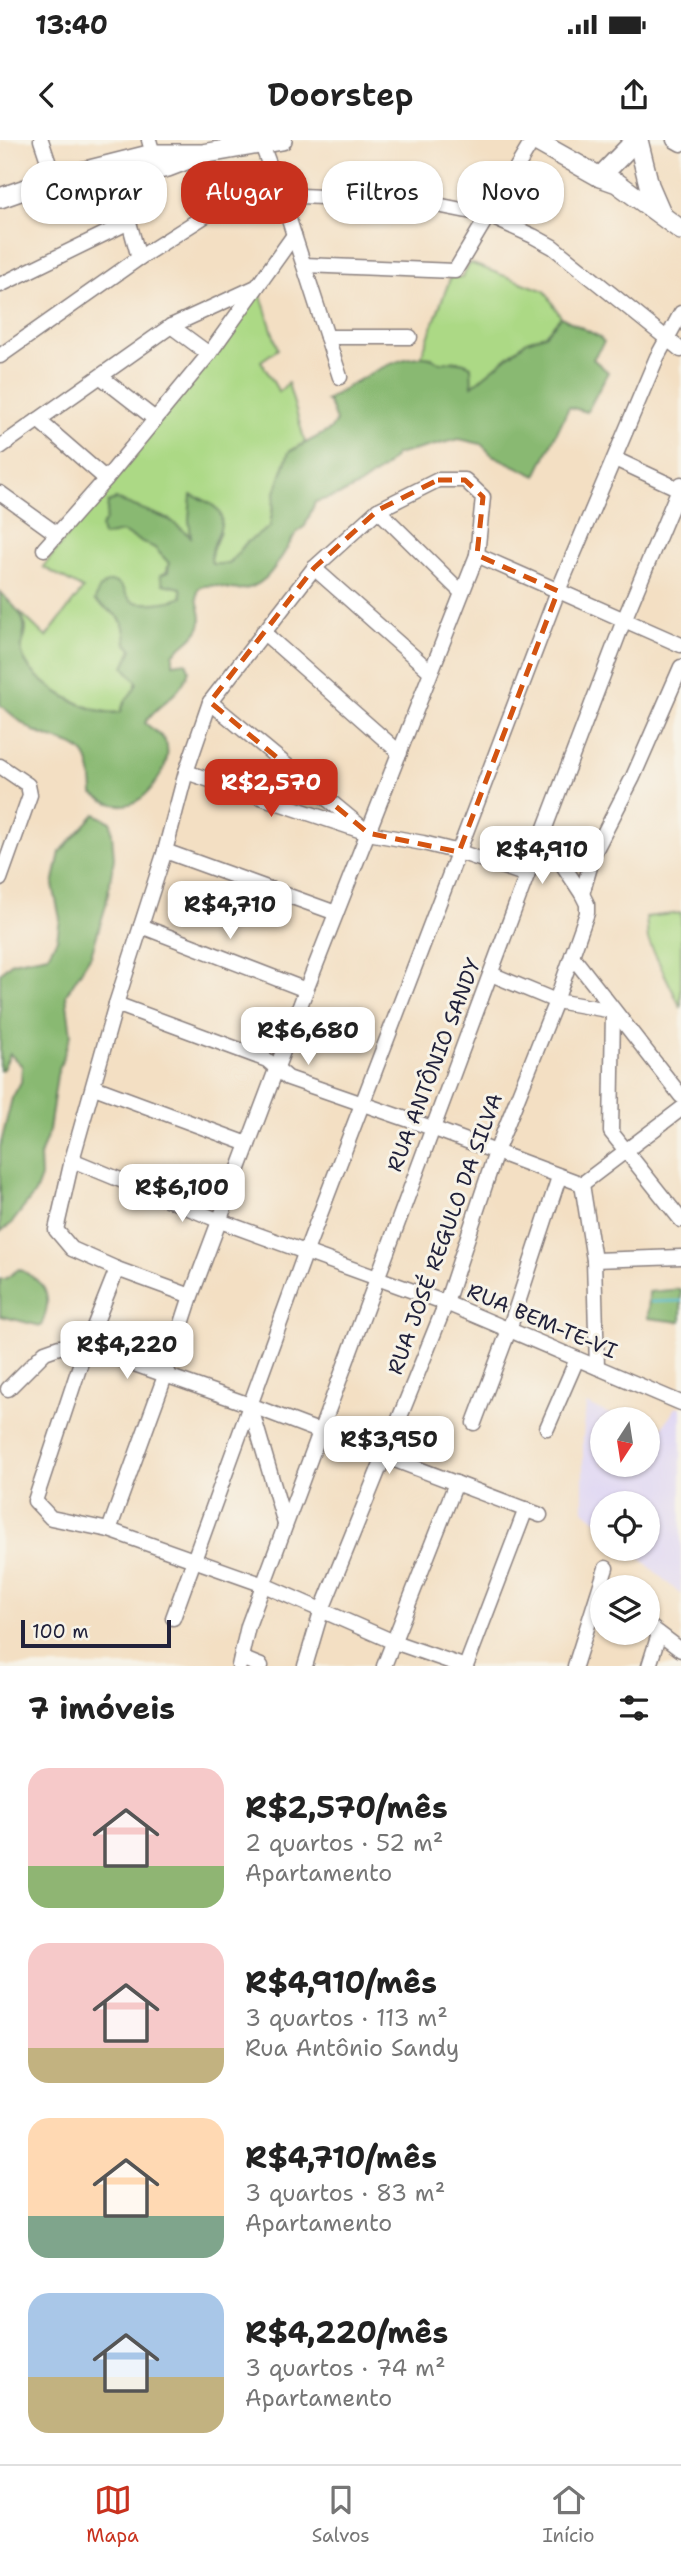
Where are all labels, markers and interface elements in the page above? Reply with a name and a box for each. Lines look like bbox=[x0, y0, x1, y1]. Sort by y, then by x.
text: 13:40 bbox=[35, 7, 108, 42]
text: Doorstep bbox=[267, 73, 414, 116]
icon: back bbox=[28, 76, 66, 114]
icon: share bbox=[615, 76, 653, 114]
chip: Comprar bbox=[21, 161, 167, 224]
chip: Alugar bbox=[181, 161, 308, 224]
chip: Filtros bbox=[322, 161, 443, 224]
chip: Novo bbox=[457, 161, 564, 224]
pin: R$2,570 bbox=[206, 760, 336, 819]
text: R$2,570 bbox=[221, 767, 321, 797]
pin: R$4,910 bbox=[477, 826, 607, 886]
text: R$4,910 bbox=[496, 834, 588, 864]
pin: R$4,710 bbox=[165, 882, 295, 941]
text: R$4,710 bbox=[184, 889, 276, 919]
street label: RUA ANTÔNIO SANDY bbox=[379, 954, 488, 1176]
pin: R$6,680 bbox=[243, 1007, 373, 1067]
text: R$6,680 bbox=[257, 1015, 359, 1045]
street label: RUA JOSÉ REGULO DA SILVA bbox=[380, 1089, 509, 1378]
pin: R$6,100 bbox=[117, 1164, 247, 1224]
text: R$6,100 bbox=[135, 1172, 229, 1202]
street label: RUA BEM-TE-VI bbox=[463, 1277, 621, 1365]
pin: R$4,220 bbox=[62, 1322, 192, 1381]
text: R$4,220 bbox=[76, 1329, 178, 1359]
north arrow bbox=[590, 1407, 660, 1477]
map controls bbox=[590, 1407, 660, 1645]
pin: R$3,950 bbox=[324, 1416, 454, 1476]
text: R$3,950 bbox=[340, 1424, 438, 1454]
button: locate bbox=[590, 1491, 660, 1561]
button: layers bbox=[590, 1575, 660, 1645]
scale bar bbox=[21, 1617, 172, 1649]
text: 100 m bbox=[32, 1619, 89, 1644]
text: 7 imóveis bbox=[28, 1688, 175, 1729]
icon: filters bbox=[615, 1689, 653, 1727]
text: R$2,570/mês bbox=[245, 1787, 448, 1828]
icon: home bbox=[84, 1796, 168, 1880]
text: 2 quartos · 52 m² bbox=[245, 1828, 443, 1858]
text: Apartamento bbox=[245, 1858, 392, 1888]
text: R$4,910/mês bbox=[245, 1962, 437, 2003]
icon: home bbox=[84, 1971, 168, 2055]
text: 3 quartos · 113 m² bbox=[245, 2003, 448, 2033]
text: Rua Antônio Sandy bbox=[245, 2033, 459, 2063]
text: R$4,710/mês bbox=[245, 2137, 437, 2178]
icon: home bbox=[84, 2146, 168, 2230]
text: 3 quartos · 83 m² bbox=[245, 2178, 445, 2208]
text: Apartamento bbox=[245, 2208, 392, 2238]
text: R$4,220/mês bbox=[245, 2312, 448, 2353]
icon: home bbox=[84, 2321, 168, 2405]
text: 3 quartos · 74 m² bbox=[245, 2353, 446, 2383]
text: Apartamento bbox=[245, 2383, 392, 2413]
tab: Mapa bbox=[86, 2481, 139, 2548]
tab: Salvos bbox=[312, 2481, 370, 2548]
tab: Início bbox=[542, 2481, 595, 2548]

